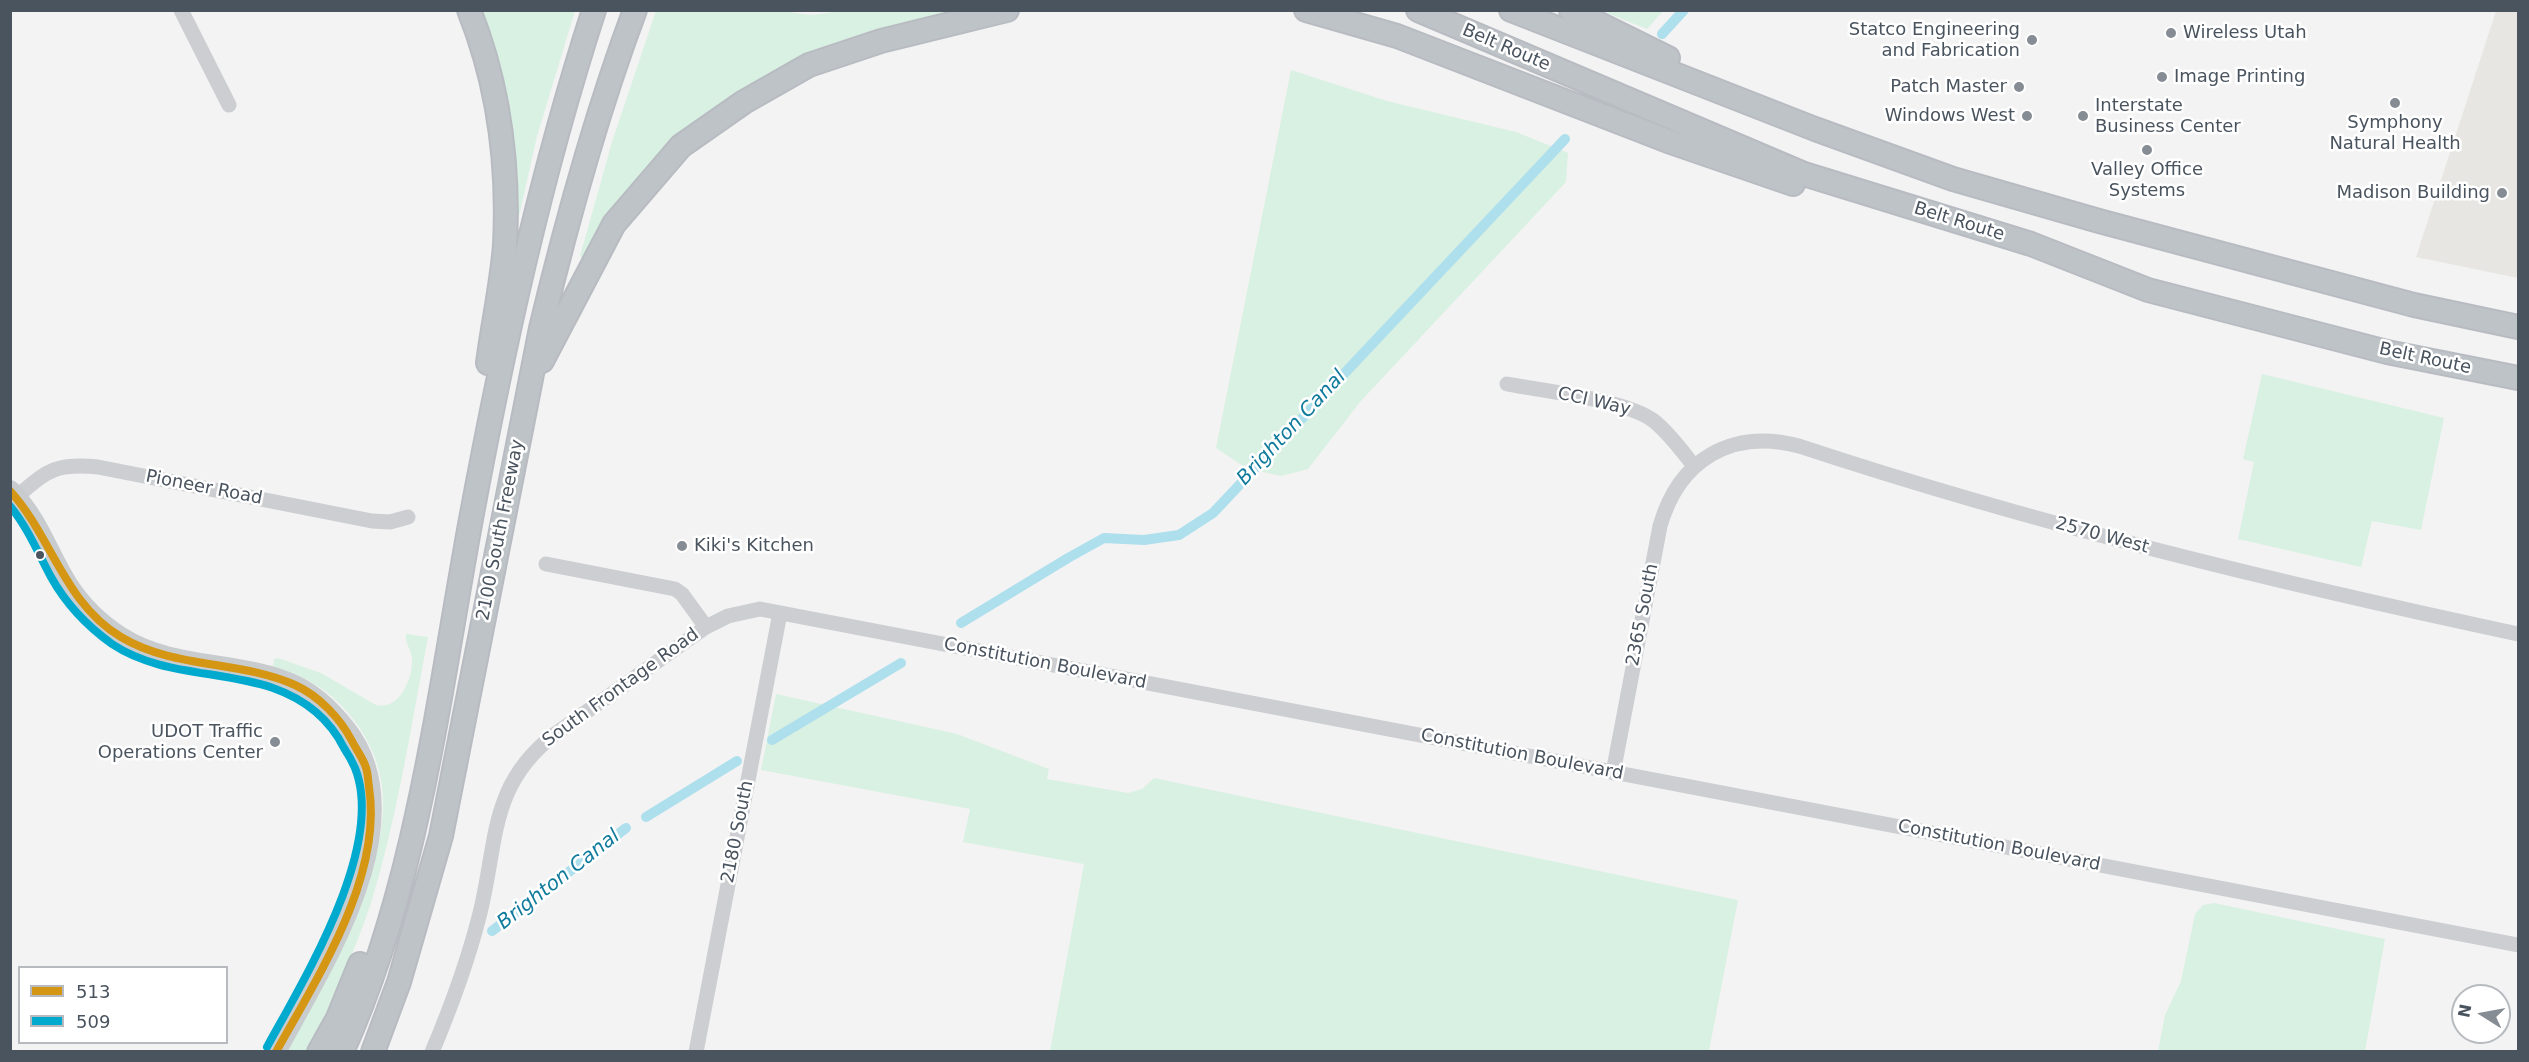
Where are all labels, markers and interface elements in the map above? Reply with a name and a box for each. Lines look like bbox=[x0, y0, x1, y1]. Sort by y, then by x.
place label: Statco Engineering and Fabrication bbox=[1849, 19, 2020, 62]
street label: Belt Route bbox=[1459, 20, 1553, 76]
place label: Wireless Utah bbox=[2183, 22, 2307, 44]
marker: Wireless Utah bbox=[2164, 26, 2178, 40]
marker: Statco Engineering and Fabrication bbox=[2025, 33, 2039, 47]
place label: Image Printing bbox=[2174, 66, 2305, 88]
marker: Image Printing bbox=[2155, 70, 2169, 84]
place label: Patch Master bbox=[1890, 76, 2007, 98]
marker: Patch Master bbox=[2012, 80, 2026, 94]
place label: Interstate Business Center bbox=[2095, 95, 2241, 138]
marker: Symphony Natural Health bbox=[2388, 96, 2402, 110]
place label: Windows West bbox=[1885, 105, 2015, 127]
marker: Windows West bbox=[2020, 109, 2034, 123]
marker: Interstate Business Center bbox=[2076, 109, 2090, 123]
place label: Symphony Natural Health bbox=[2329, 112, 2461, 154]
marker: Valley Office Systems bbox=[2140, 143, 2154, 157]
place label: Valley Office Systems bbox=[2091, 159, 2203, 201]
place label: Madison Building bbox=[2336, 182, 2490, 204]
marker: Madison Building bbox=[2495, 186, 2509, 200]
street label: Belt Route bbox=[1911, 198, 2007, 246]
street label: Belt Route bbox=[2377, 339, 2473, 379]
water label: Brighton Canal bbox=[1233, 365, 1351, 491]
street label: CCI Way bbox=[1555, 383, 1633, 421]
street label: 2100 South Freeway bbox=[473, 438, 529, 622]
street label: Pioneer Road bbox=[144, 466, 264, 510]
street label: 2570 West bbox=[2053, 513, 2151, 559]
place label: Kiki's Kitchen bbox=[694, 535, 814, 557]
marker: Kiki's Kitchen bbox=[675, 539, 689, 553]
unlabelled marker bbox=[34, 549, 46, 561]
street label: 2365 South bbox=[1622, 562, 1664, 668]
street label: South Frontage Road bbox=[539, 624, 703, 752]
street label: Constitution Boulevard bbox=[942, 634, 1148, 694]
place label: UDOT Traffic Operations Center bbox=[98, 721, 263, 764]
street label: Constitution Boulevard bbox=[1419, 725, 1625, 785]
marker: UDOT Traffic Operations Center bbox=[268, 735, 282, 749]
street label: 2180 South bbox=[717, 779, 759, 885]
street label: Constitution Boulevard bbox=[1896, 816, 2102, 876]
water label: Brighton Canal bbox=[493, 825, 625, 935]
legend bbox=[18, 966, 228, 1044]
text: 513 bbox=[76, 981, 110, 1002]
north arrow bbox=[2451, 984, 2511, 1044]
text: N bbox=[2454, 1002, 2475, 1019]
text: 509 bbox=[76, 1011, 110, 1032]

